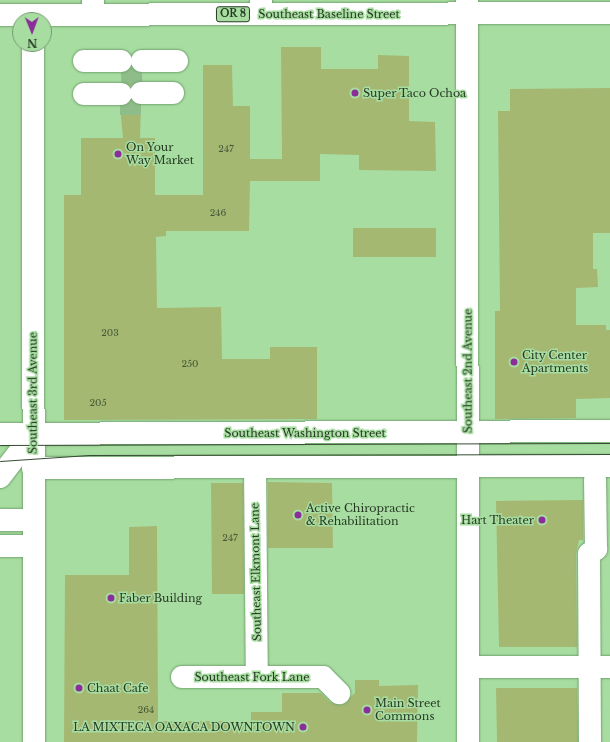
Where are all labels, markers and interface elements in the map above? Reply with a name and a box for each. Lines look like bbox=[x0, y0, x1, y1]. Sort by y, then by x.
road number: OR 8 bbox=[215, 6, 251, 22]
street label: Southeast Baseline Street bbox=[258, 7, 400, 21]
north arrow bbox=[12, 12, 52, 52]
text: N bbox=[27, 36, 37, 50]
place label: Super Taco Ochoa bbox=[363, 86, 467, 100]
marker: Super Taco Ochoa bbox=[350, 88, 360, 98]
place label: On Your Way Market bbox=[126, 141, 194, 167]
house number: 247 bbox=[218, 144, 234, 154]
marker: On Your Way Market bbox=[113, 149, 123, 159]
house number: 246 bbox=[210, 208, 226, 218]
street label: Southeast 2nd Avenue bbox=[461, 309, 475, 433]
house number: 203 bbox=[101, 328, 119, 338]
street label: Southeast 3rd Avenue bbox=[26, 332, 40, 454]
place label: City Center Apartments bbox=[522, 349, 588, 375]
marker: City Center Apartments bbox=[509, 357, 519, 367]
house number: 250 bbox=[181, 359, 199, 369]
house number: 205 bbox=[89, 398, 107, 408]
street label: Southeast Washington Street bbox=[224, 426, 386, 440]
place label: Active Chiropractic & Rehabilitation bbox=[306, 502, 415, 528]
street label: Southeast Elkmont Lane bbox=[248, 503, 264, 641]
marker: Active Chiropractic & Rehabilitation bbox=[293, 510, 303, 520]
place label: Hart Theater bbox=[461, 513, 534, 527]
marker: Hart Theater bbox=[537, 515, 547, 525]
house number: 247 bbox=[222, 533, 238, 543]
place label: Faber Building bbox=[119, 591, 202, 605]
marker: Faber Building bbox=[106, 593, 116, 603]
street label: Southeast Fork Lane bbox=[194, 670, 310, 684]
place label: Chaat Cafe bbox=[87, 681, 149, 695]
marker: Chaat Cafe bbox=[74, 683, 84, 693]
place label: Main Street Commons bbox=[375, 697, 441, 723]
house number: 264 bbox=[138, 705, 154, 715]
marker: Main Street Commons bbox=[362, 705, 372, 715]
place label: LA MIXTECA OAXACA DOWNTOWN bbox=[72, 720, 295, 734]
marker: LA MIXTECA OAXACA DOWNTOWN bbox=[298, 722, 308, 732]

